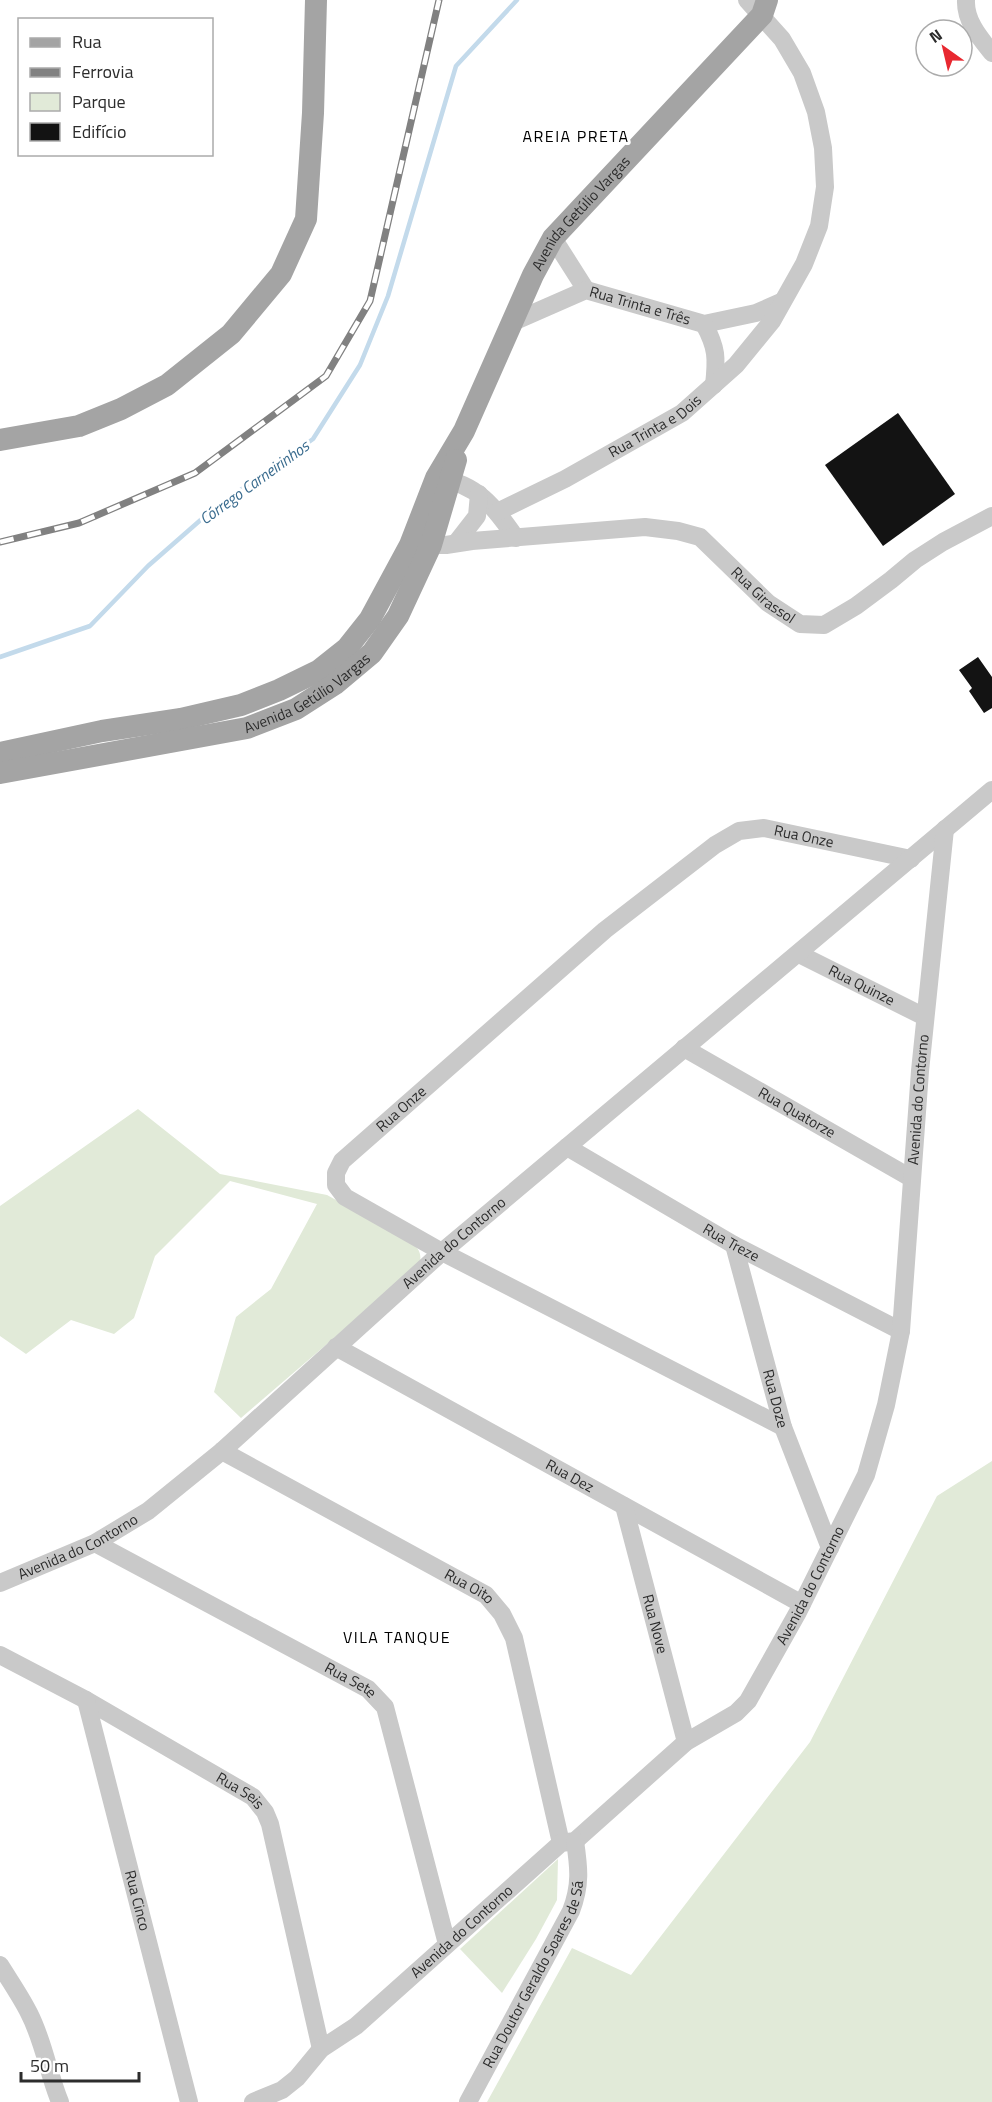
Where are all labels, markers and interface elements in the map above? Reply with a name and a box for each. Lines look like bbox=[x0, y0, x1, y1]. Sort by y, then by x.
legend bbox=[18, 18, 213, 156]
north arrow bbox=[914, 18, 974, 78]
text: N bbox=[924, 23, 947, 49]
text: Rua bbox=[72, 28, 102, 55]
text: Ferrovia bbox=[72, 58, 133, 85]
text: Parque bbox=[72, 88, 126, 115]
text: Edifício bbox=[72, 118, 126, 145]
district label: AREIA PRETA bbox=[522, 124, 630, 148]
street label: Avenida Getúlio Vargas bbox=[525, 150, 635, 275]
street label: Rua Trinta e Três bbox=[587, 280, 694, 331]
street label: Rua Trinta e Dois bbox=[604, 389, 707, 463]
water label: Córrego Carneirinhos bbox=[194, 433, 315, 530]
street label: Rua Girassol bbox=[726, 561, 800, 629]
street label: Avenida Getúlio Vargas bbox=[240, 647, 375, 739]
street label: Rua Onze bbox=[772, 818, 836, 853]
street label: Rua Quinze bbox=[825, 959, 899, 1011]
street label: Avenida do Contorno bbox=[901, 1033, 935, 1166]
street label: Rua Onze bbox=[371, 1080, 431, 1137]
street label: Rua Quatorze bbox=[754, 1081, 840, 1144]
street label: Avenida do Contorno bbox=[397, 1191, 511, 1294]
street label: Rua Treze bbox=[699, 1217, 764, 1267]
street label: Rua Doze bbox=[757, 1366, 795, 1430]
street label: Rua Dez bbox=[542, 1453, 599, 1498]
street label: Avenida do Contorno bbox=[14, 1508, 142, 1585]
street label: Avenida do Contorno bbox=[770, 1522, 850, 1649]
street label: Rua Oito bbox=[440, 1562, 501, 1609]
street label: Rua Nove bbox=[637, 1592, 674, 1656]
district label: VILA TANQUE bbox=[343, 1625, 451, 1649]
street label: Rua Sete bbox=[321, 1656, 383, 1703]
street label: Rua Seis bbox=[212, 1766, 270, 1814]
street label: Rua Cinco bbox=[119, 1868, 157, 1933]
street label: Avenida do Contorno bbox=[405, 1879, 518, 1983]
street label: Rua Doutor Geraldo Soares de Sá bbox=[476, 1879, 589, 2072]
scale bar bbox=[21, 2045, 140, 2083]
text: 50 m bbox=[30, 2052, 69, 2079]

